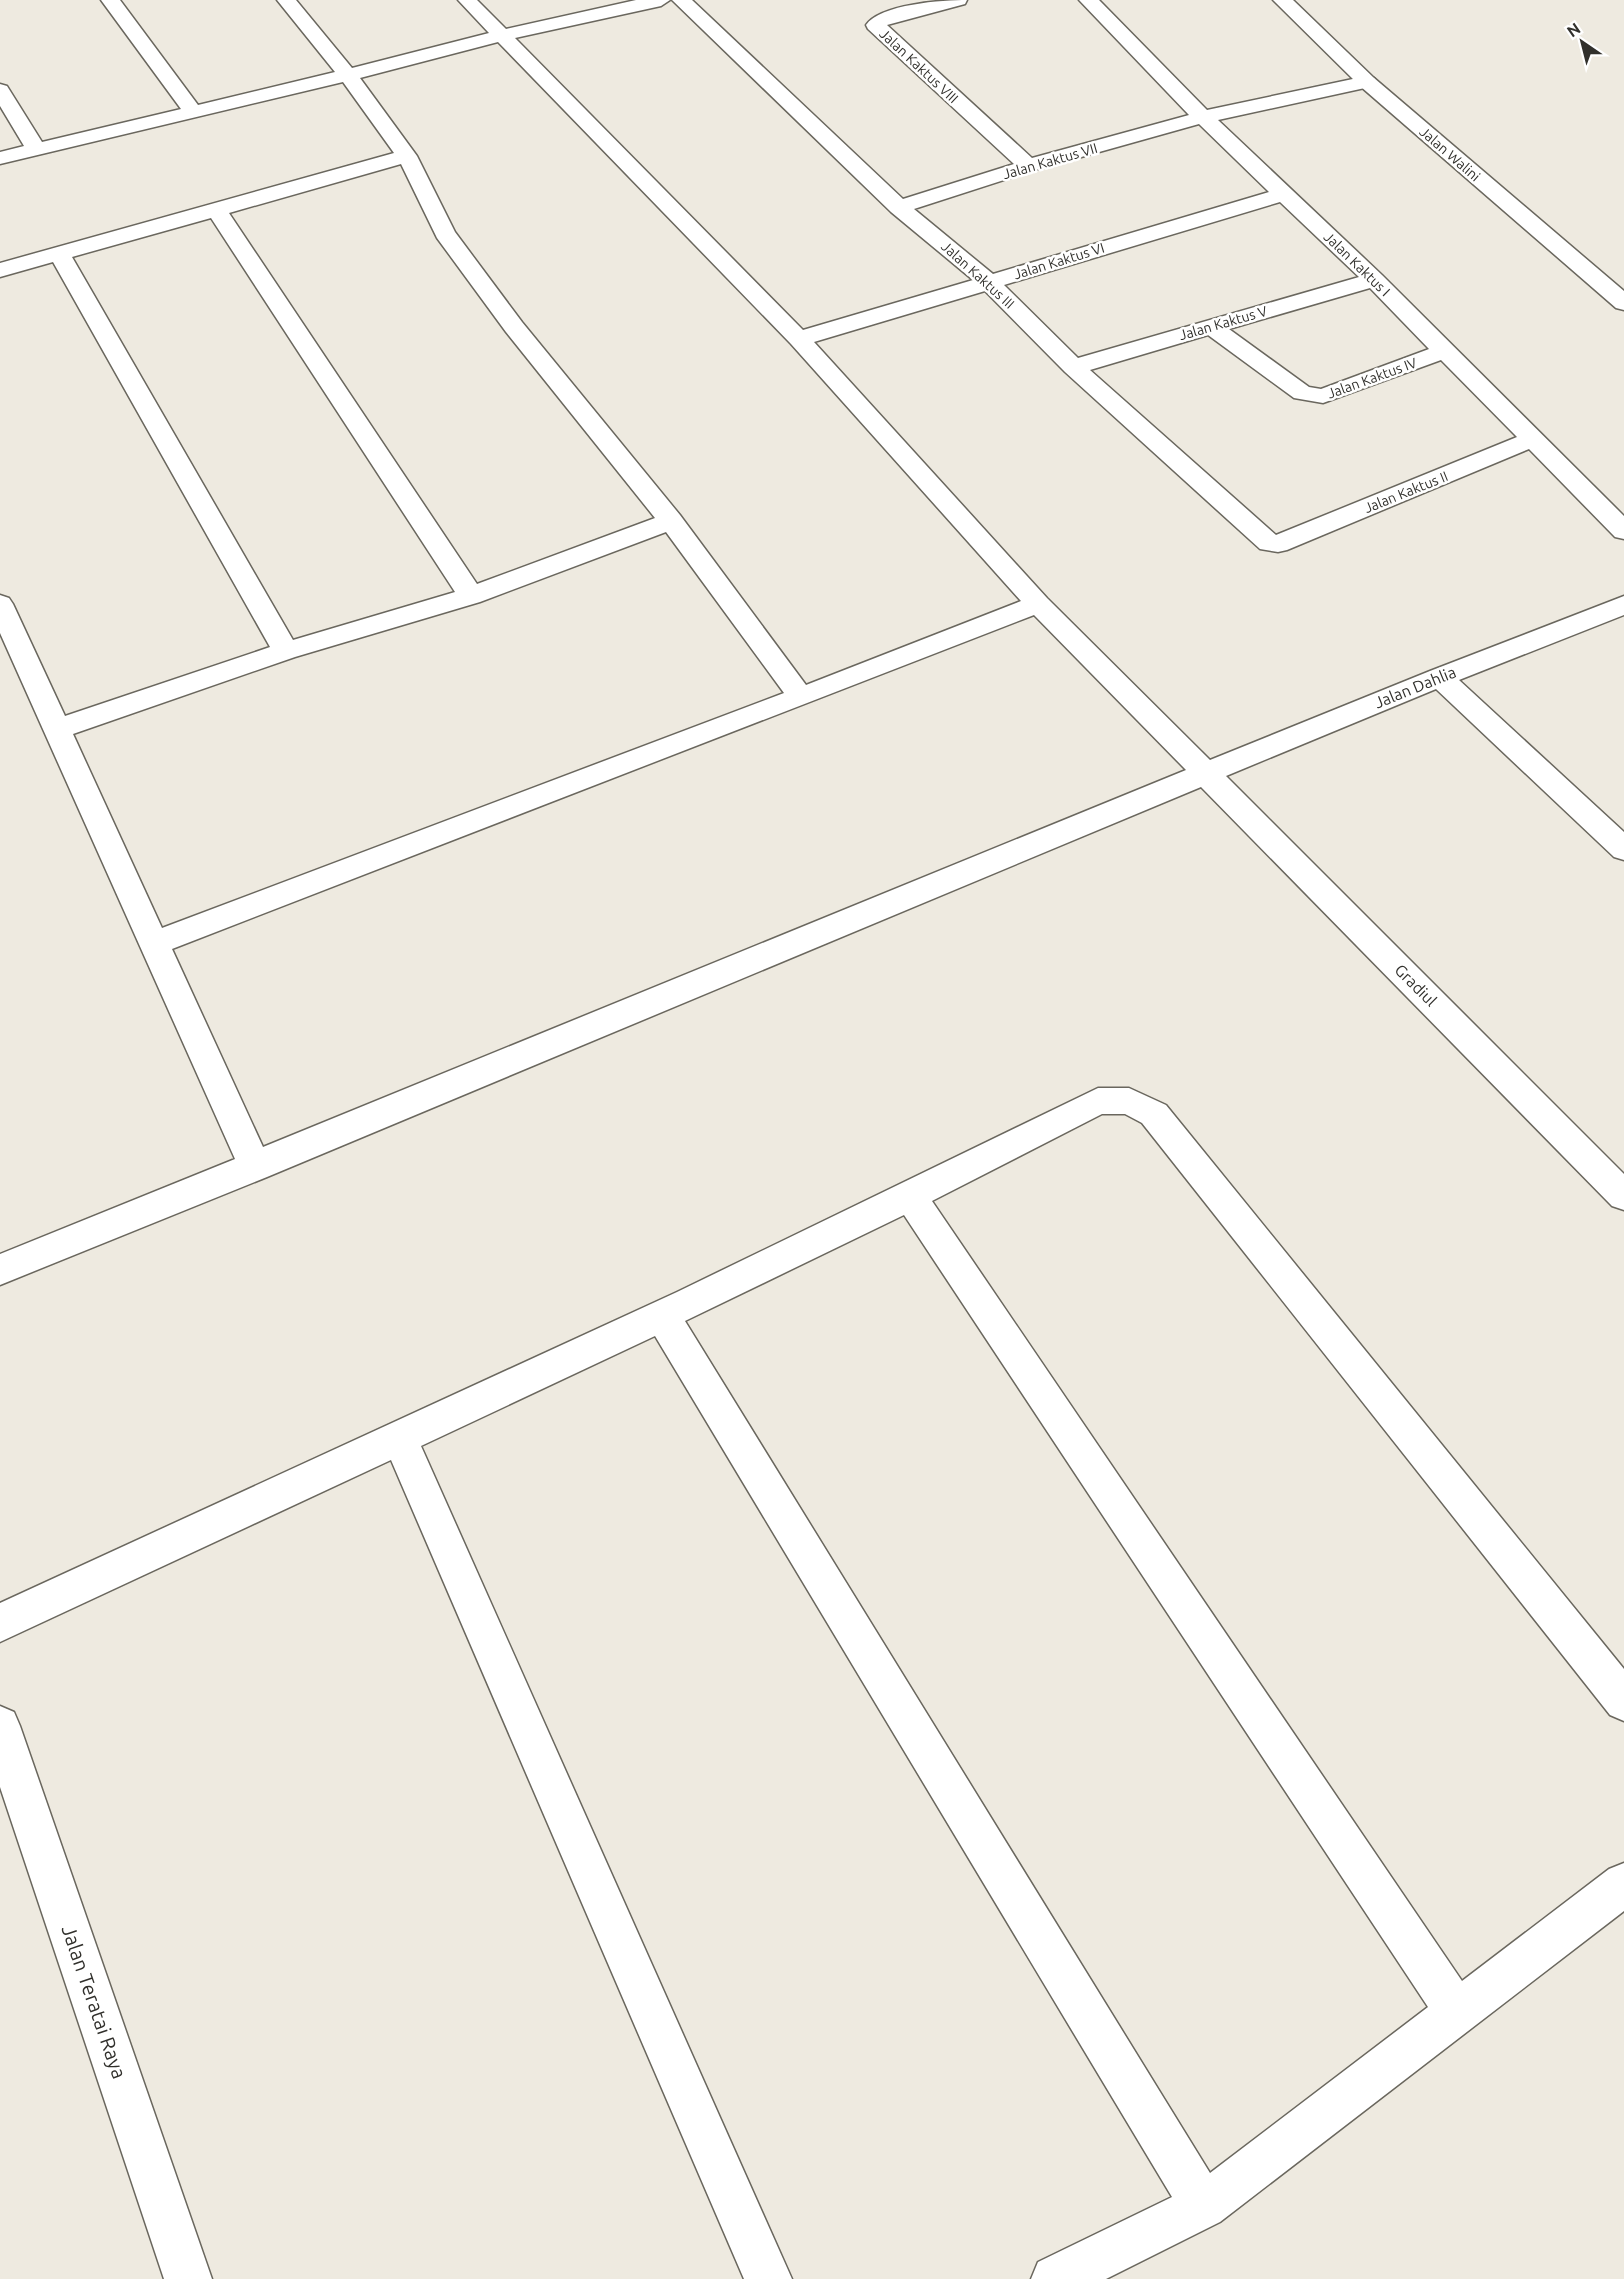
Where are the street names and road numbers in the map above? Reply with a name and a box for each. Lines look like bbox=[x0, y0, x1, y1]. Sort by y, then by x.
street label: Jalan Kaktus VIII bbox=[876, 26, 962, 106]
street label: Jalan Walini bbox=[1417, 124, 1483, 184]
street label: Jalan Kaktus VII bbox=[1001, 140, 1099, 182]
street label: Jalan Kaktus I bbox=[1321, 229, 1393, 299]
street label: Jalan Kaktus III bbox=[938, 238, 1018, 312]
street label: Jalan Kaktus VI bbox=[1012, 240, 1106, 282]
street label: Jalan Kaktus V bbox=[1177, 303, 1269, 343]
street label: Jalan Kaktus IV bbox=[1325, 354, 1419, 402]
street label: Jalan Kaktus II bbox=[1362, 468, 1450, 516]
street label: Jalan Dahlia bbox=[1372, 662, 1458, 712]
street label: Gradiul bbox=[1391, 960, 1441, 1010]
street label: Jalan Teratai Raya bbox=[57, 1922, 132, 2082]

